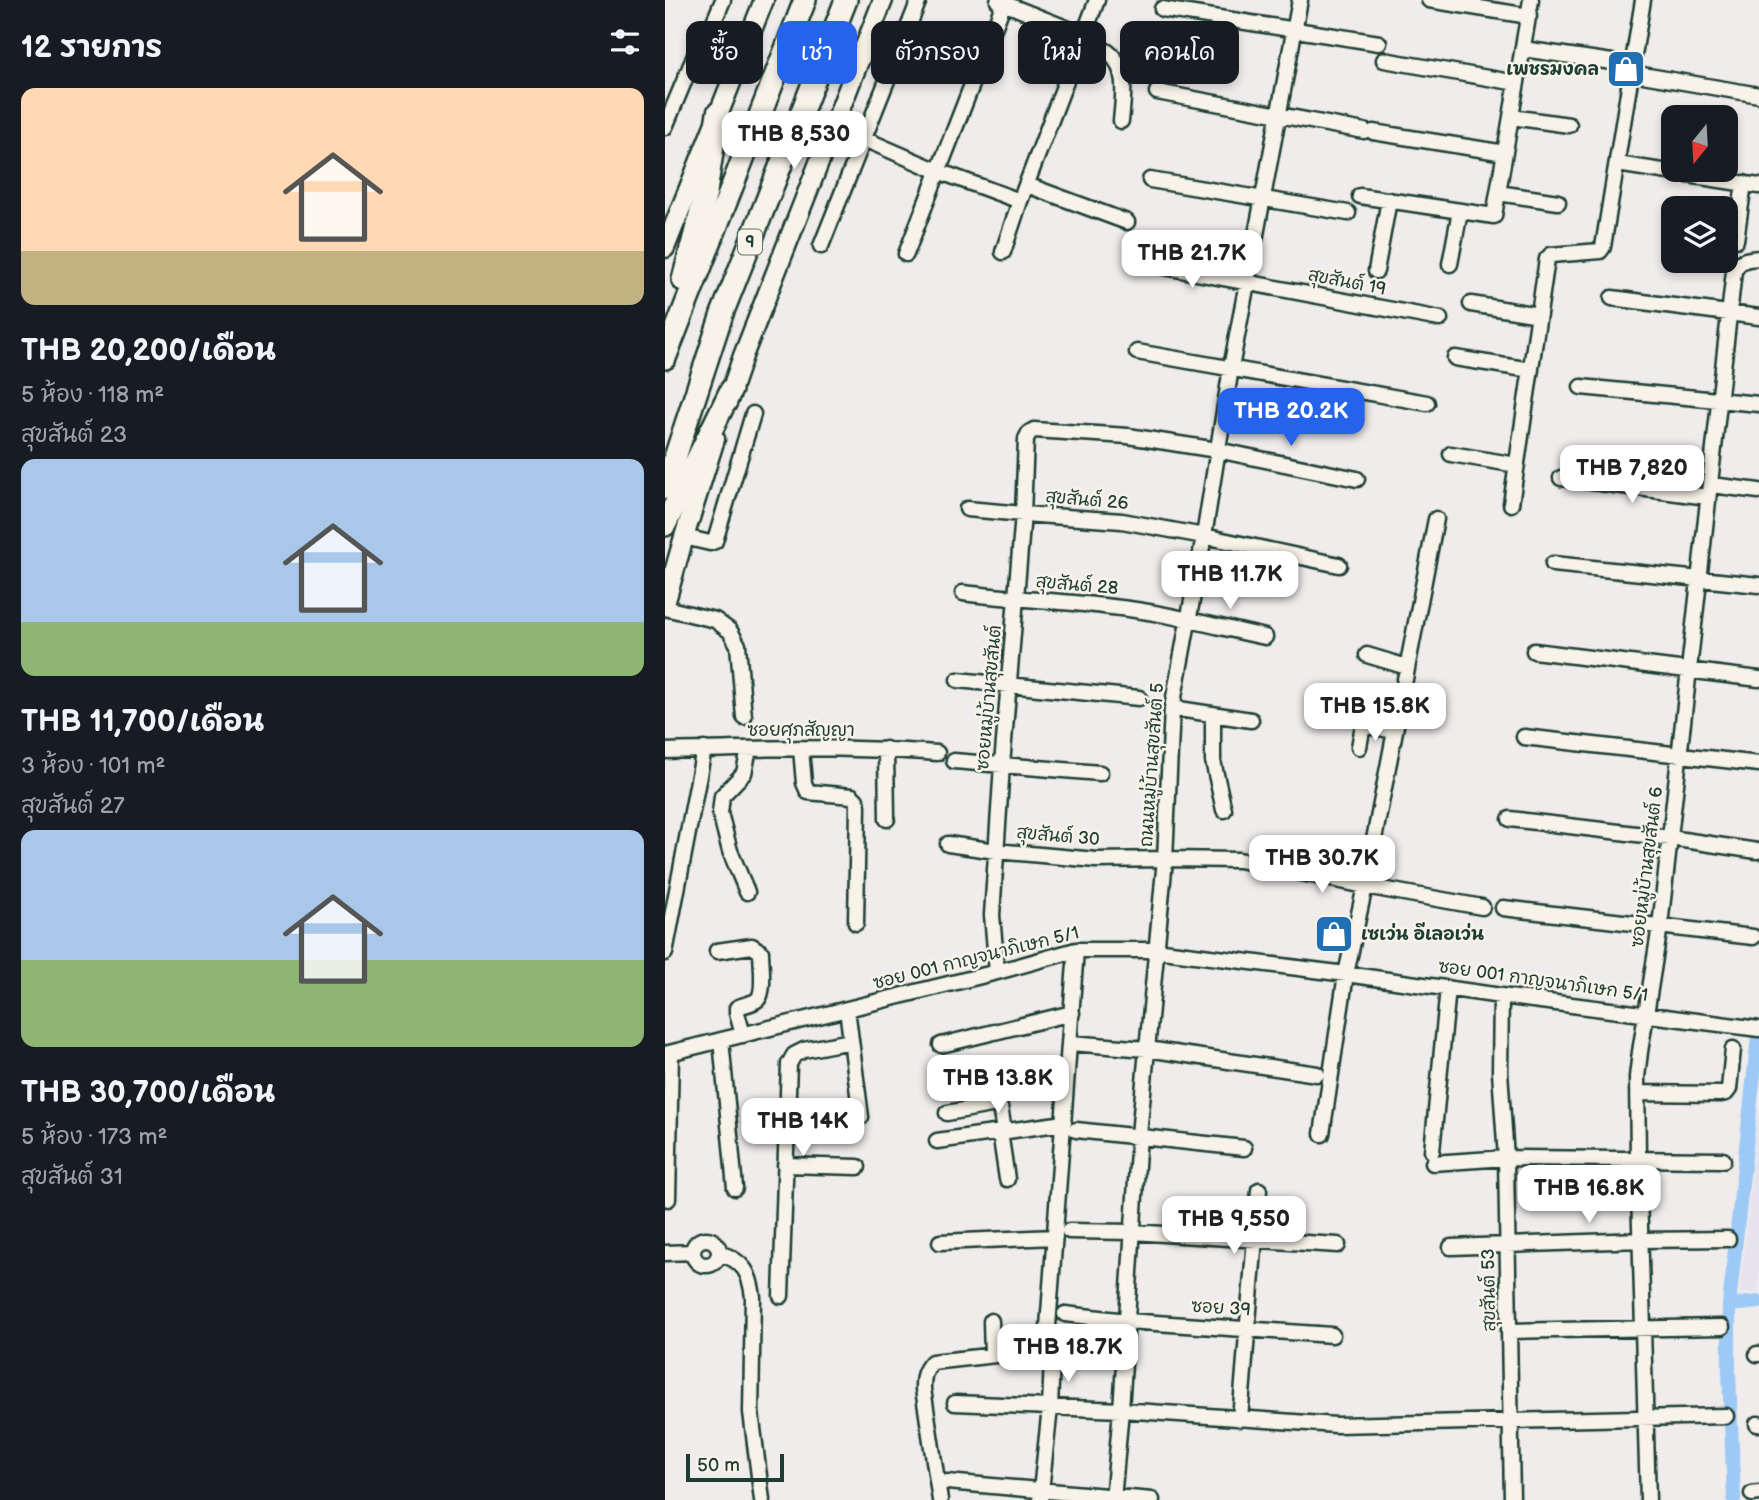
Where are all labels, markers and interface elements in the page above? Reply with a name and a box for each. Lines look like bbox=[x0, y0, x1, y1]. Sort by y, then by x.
chip: ซื้อ bbox=[686, 21, 763, 84]
chip: เช่า bbox=[777, 21, 857, 84]
chip: ตัวกรอง bbox=[871, 21, 1004, 84]
chip: ใหม่ bbox=[1018, 21, 1106, 84]
chip: คอนโด bbox=[1120, 21, 1239, 84]
icon: filters bbox=[606, 23, 644, 61]
text: 12 รายการ bbox=[21, 30, 162, 66]
shop icon: เพชรมงคล bbox=[1605, 48, 1647, 90]
place label: เพชรมงคล bbox=[1506, 59, 1599, 80]
north arrow bbox=[1661, 105, 1738, 182]
map controls bbox=[1661, 105, 1738, 273]
pin: THB 8,530 bbox=[714, 111, 874, 171]
text: THB 8,530 bbox=[738, 120, 850, 148]
icon: home bbox=[270, 134, 396, 260]
button: layers bbox=[1661, 196, 1738, 273]
road number: 9 bbox=[738, 230, 762, 254]
pin: THB 21.7K bbox=[1112, 230, 1272, 290]
text: THB 21.7K bbox=[1138, 239, 1246, 267]
street label: สุขสันต์ 19 bbox=[1306, 261, 1388, 303]
text: THB 20,200/เดือน bbox=[21, 333, 276, 369]
text: 5 ห้อง · 118 m² bbox=[21, 381, 164, 409]
pin: THB 20.2K bbox=[1211, 388, 1371, 448]
text: THB 20.2K bbox=[1234, 397, 1348, 425]
text: สุขสันต์ 23 bbox=[21, 421, 127, 449]
pin: THB 7,820 bbox=[1552, 446, 1712, 505]
text: THB 7,820 bbox=[1576, 454, 1688, 482]
street label: สุขสันต์ 26 bbox=[1044, 483, 1130, 517]
icon: home bbox=[270, 505, 396, 631]
pin: THB 11.7K bbox=[1150, 552, 1310, 611]
text: THB 11.7K bbox=[1177, 560, 1283, 588]
street label: สุขสันต์ 28 bbox=[1035, 568, 1119, 602]
street label: ซอยหมู่บ้านสุขสันต์ bbox=[969, 624, 1009, 772]
street label: ถนนหมู่บ้านสุขสันต์ 5 bbox=[1133, 682, 1171, 848]
pin: THB 15.8K bbox=[1295, 684, 1455, 743]
text: THB 15.8K bbox=[1320, 692, 1430, 720]
text: THB 11,700/เดือน bbox=[21, 704, 264, 740]
street label: ซอยศุภสัญญา bbox=[747, 719, 855, 744]
text: 3 ห้อง · 101 m² bbox=[21, 752, 165, 780]
street label: ซอยหมู่บ้านสุขสันต์ 6 bbox=[1624, 785, 1670, 949]
text: สุขสันต์ 27 bbox=[21, 792, 125, 820]
street label: สุขสันต์ 30 bbox=[1015, 819, 1101, 853]
pin: THB 30.7K bbox=[1242, 836, 1402, 895]
text: THB 30.7K bbox=[1265, 844, 1379, 872]
icon: home bbox=[270, 876, 396, 1002]
shop icon: เซเว่น อีเลอเว่น bbox=[1313, 913, 1355, 955]
street label: ซอย 001 กาญจนาภิเษก 5/1 bbox=[871, 921, 1081, 994]
place label: เซเว่น อีเลอเว่น bbox=[1361, 922, 1484, 945]
street label: ซอย 001 กาญจนาภิเษก 5/1 bbox=[1437, 955, 1649, 1006]
pin: THB 13.8K bbox=[918, 1056, 1078, 1115]
text: THB 13.8K bbox=[943, 1064, 1053, 1092]
text: THB 30,700/เดือน bbox=[21, 1075, 275, 1111]
pin: THB 14K bbox=[738, 1098, 868, 1158]
text: THB 14K bbox=[757, 1107, 849, 1135]
text: 5 ห้อง · 173 m² bbox=[21, 1123, 167, 1151]
text: สุขสันต์ 31 bbox=[21, 1163, 123, 1191]
pin: THB 16.8K bbox=[1509, 1166, 1669, 1225]
text: THB 16.8K bbox=[1534, 1174, 1644, 1202]
pin: THB 9,550 bbox=[1154, 1196, 1314, 1256]
text: THB 9,550 bbox=[1178, 1205, 1290, 1233]
street label: สุขสันต์ 53 bbox=[1475, 1248, 1503, 1332]
street label: ซอย 39 bbox=[1190, 1295, 1252, 1321]
pin: THB 18.7K bbox=[988, 1324, 1148, 1384]
text: THB 18.7K bbox=[1013, 1333, 1123, 1361]
scale bar bbox=[686, 1451, 784, 1483]
text: 50 m bbox=[697, 1454, 740, 1477]

